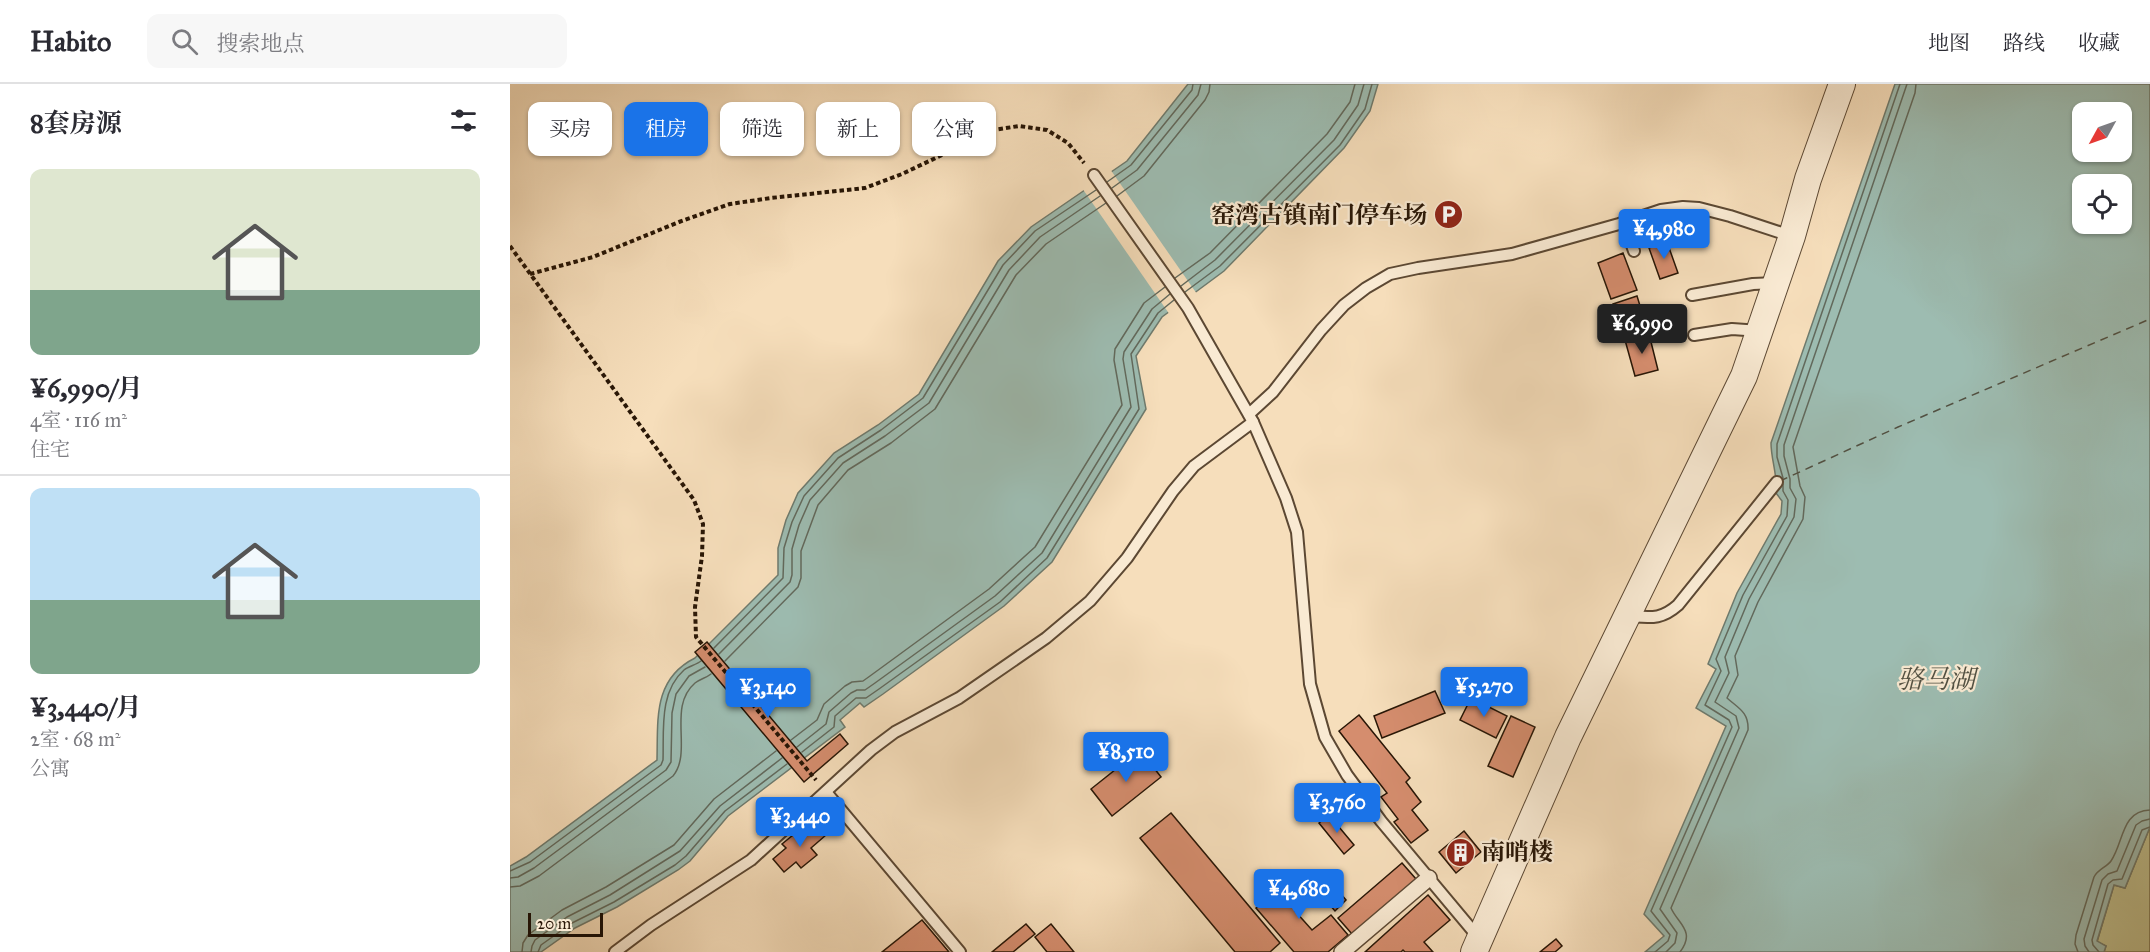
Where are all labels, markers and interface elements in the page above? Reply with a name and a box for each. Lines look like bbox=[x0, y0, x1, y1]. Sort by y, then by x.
search box bbox=[147, 14, 567, 68]
text: Habito bbox=[30, 24, 111, 59]
icon: search bbox=[168, 25, 201, 58]
text: 搜索地点 bbox=[216, 30, 304, 57]
text: 地图 bbox=[1928, 30, 1970, 56]
text: 路线 bbox=[2003, 30, 2045, 56]
text: 收藏 bbox=[2078, 30, 2120, 56]
chip: 买房 bbox=[528, 102, 612, 156]
chip: 租房 bbox=[624, 102, 708, 156]
chip: 筛选 bbox=[720, 102, 804, 156]
chip: 新上 bbox=[816, 102, 900, 156]
chip: 公寓 bbox=[912, 102, 996, 156]
north arrow bbox=[2072, 102, 2132, 162]
map controls bbox=[2072, 102, 2132, 234]
icon: filters bbox=[447, 104, 480, 137]
text: 8套房源 bbox=[30, 107, 122, 139]
button: locate bbox=[2072, 174, 2132, 234]
parking icon: 窑湾古镇南门停车场 bbox=[1432, 199, 1464, 231]
place label: 窑湾古镇南门停车场 bbox=[1211, 200, 1427, 230]
icon: home bbox=[201, 208, 309, 316]
pin: ¥4,980 bbox=[1615, 209, 1713, 260]
text: ¥4,980 bbox=[1633, 216, 1695, 240]
pin: ¥6,990 bbox=[1593, 304, 1691, 355]
text: ¥6,990 bbox=[1611, 311, 1673, 335]
text: ¥6,990/月 bbox=[30, 372, 143, 404]
text: 4室 · 116 m² bbox=[30, 408, 127, 432]
text: 住宅 bbox=[30, 437, 70, 461]
icon: home bbox=[201, 527, 309, 635]
water label: 骆马湖 bbox=[1897, 663, 1979, 695]
pin: ¥5,270 bbox=[1435, 667, 1533, 718]
pin: ¥3,140 bbox=[719, 668, 817, 719]
text: ¥5,270 bbox=[1455, 674, 1513, 698]
text: ¥3,140 bbox=[740, 675, 796, 699]
text: ¥3,440/月 bbox=[30, 691, 142, 723]
text: 2室 · 68 m² bbox=[30, 727, 121, 751]
pin: ¥8,510 bbox=[1077, 732, 1175, 783]
text: ¥8,510 bbox=[1097, 739, 1155, 763]
text: 公寓 bbox=[30, 756, 70, 780]
pin: ¥3,760 bbox=[1288, 783, 1386, 834]
text: ¥3,760 bbox=[1308, 790, 1366, 814]
pin: ¥3,440 bbox=[751, 797, 849, 848]
text: ¥3,440 bbox=[770, 804, 830, 828]
building icon: 南哨楼 bbox=[1444, 836, 1476, 868]
place label: 南哨楼 bbox=[1481, 837, 1553, 867]
pin: ¥4,680 bbox=[1250, 869, 1348, 920]
text: ¥4,680 bbox=[1268, 876, 1330, 900]
scale bar bbox=[528, 910, 603, 938]
text: 20 m bbox=[537, 914, 571, 933]

